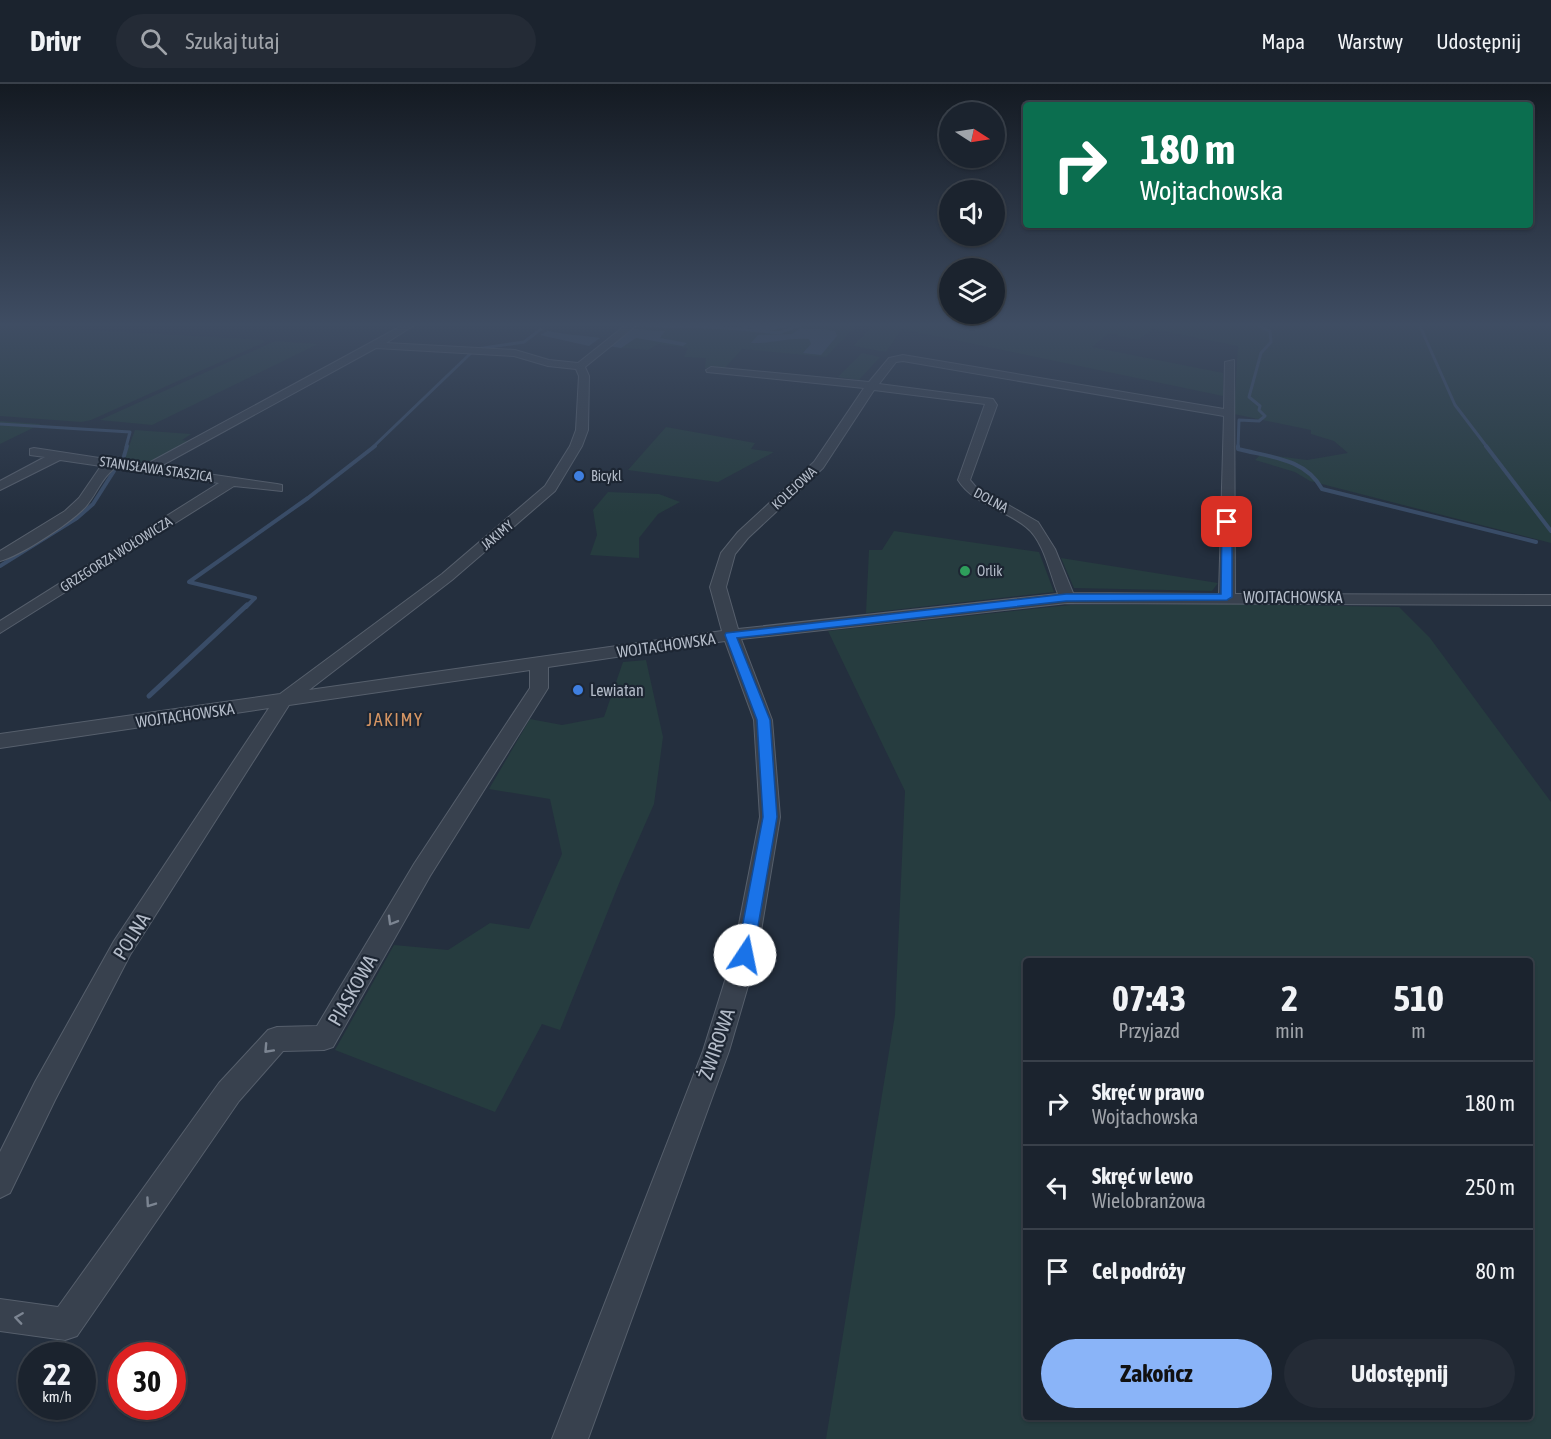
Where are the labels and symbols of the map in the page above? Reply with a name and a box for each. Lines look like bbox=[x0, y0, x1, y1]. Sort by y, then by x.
north arrow bbox=[939, 102, 1005, 168]
street label: STANISŁAWA STASZICA bbox=[98, 453, 214, 485]
street label: KOLEJOWA bbox=[768, 463, 820, 513]
place label: Bicykl bbox=[591, 468, 622, 484]
marker: Bicykl bbox=[572, 469, 586, 483]
street label: DOLNA bbox=[971, 484, 1011, 516]
pin bbox=[1201, 496, 1252, 547]
street label: GRZEGORZA WOŁOWICZA bbox=[57, 513, 175, 595]
street label: JAKIMY bbox=[478, 516, 517, 553]
place label: Orlik bbox=[977, 563, 1002, 579]
marker: Orlik bbox=[958, 564, 972, 578]
street label: WOJTACHOWSKA bbox=[1243, 588, 1343, 606]
street label: WOJTACHOWSKA bbox=[616, 629, 717, 661]
place label: Lewiatan bbox=[590, 681, 644, 699]
marker: Lewiatan bbox=[571, 683, 585, 697]
street label: WOJTACHOWSKA bbox=[135, 699, 236, 731]
district label: JAKIMY bbox=[366, 709, 424, 730]
street label: POLNA bbox=[108, 908, 154, 964]
one-way arrow bbox=[388, 915, 399, 925]
position arrow bbox=[713, 923, 777, 987]
street label: PIASKOWA bbox=[323, 950, 381, 1029]
street label: ŻWIROWA bbox=[693, 1005, 739, 1083]
one-way arrow bbox=[265, 1042, 276, 1053]
one-way arrow bbox=[146, 1197, 157, 1208]
one-way arrow bbox=[14, 1312, 23, 1324]
speed limit sign: 30 bbox=[108, 1342, 186, 1420]

